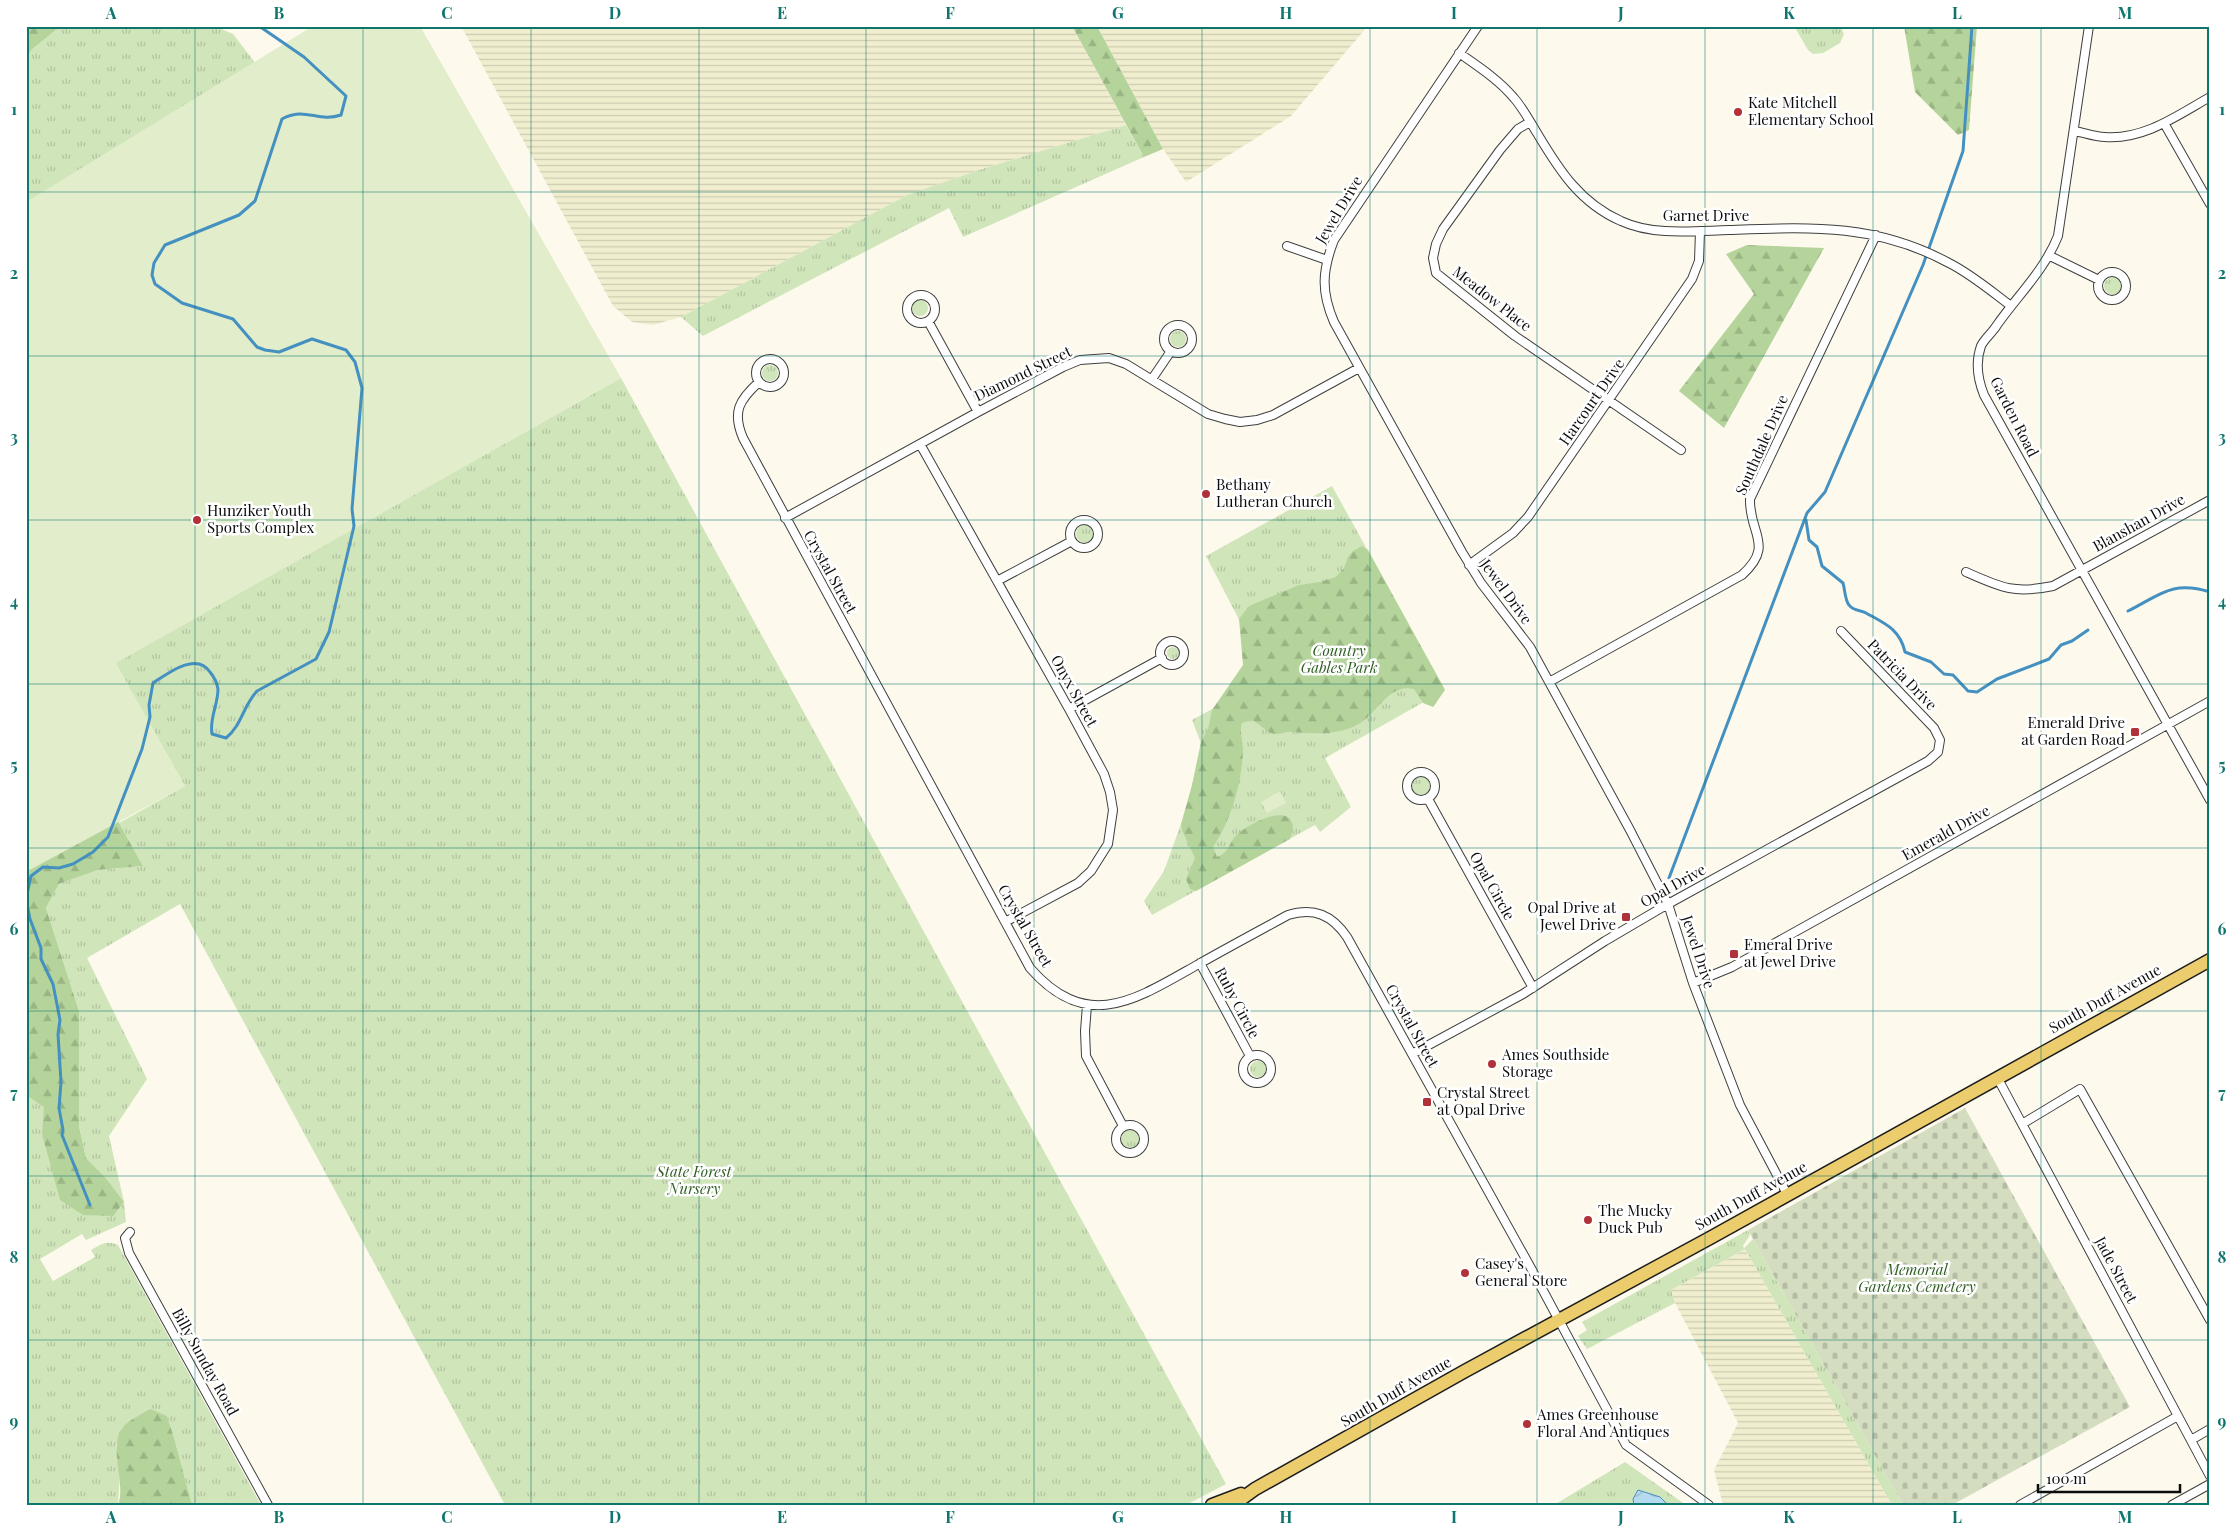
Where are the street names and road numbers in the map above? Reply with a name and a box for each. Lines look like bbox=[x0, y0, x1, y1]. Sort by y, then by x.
street label: Jewel Drive bbox=[1310, 172, 1366, 248]
street label: Garnet Drive bbox=[1663, 205, 1749, 225]
street label: Meadow Place bbox=[1449, 261, 1536, 335]
street label: Diamond Street bbox=[971, 341, 1075, 405]
street label: Harcourt Drive bbox=[1554, 354, 1628, 449]
street label: Garden Road bbox=[1986, 373, 2044, 460]
street label: Southdale Drive bbox=[1730, 391, 1792, 498]
street label: Blanshan Drive bbox=[2089, 489, 2188, 556]
street label: Crystal Street bbox=[800, 526, 862, 617]
street label: Jewel Drive bbox=[1476, 554, 1537, 628]
street label: Patricia Drive bbox=[1864, 634, 1942, 714]
street label: Onyx Street bbox=[1047, 651, 1103, 731]
street label: Emerald Drive bbox=[1898, 800, 1993, 865]
street label: Opal Circle bbox=[1466, 848, 1520, 923]
street label: Opal Drive bbox=[1636, 859, 1709, 911]
street label: Crystal Street bbox=[994, 881, 1058, 971]
street label: Jewel Drive bbox=[1677, 912, 1720, 991]
street label: South Duff Avenue bbox=[2045, 959, 2164, 1037]
street label: Ruby Circle bbox=[1211, 964, 1265, 1042]
street label: Crystal Street bbox=[1382, 980, 1444, 1071]
street label: South Duff Avenue bbox=[1691, 1156, 1810, 1234]
street label: Jade Street bbox=[2091, 1232, 2143, 1307]
street label: Billy Sunday Road bbox=[168, 1304, 244, 1419]
street label: South Duff Avenue bbox=[1336, 1351, 1455, 1431]

